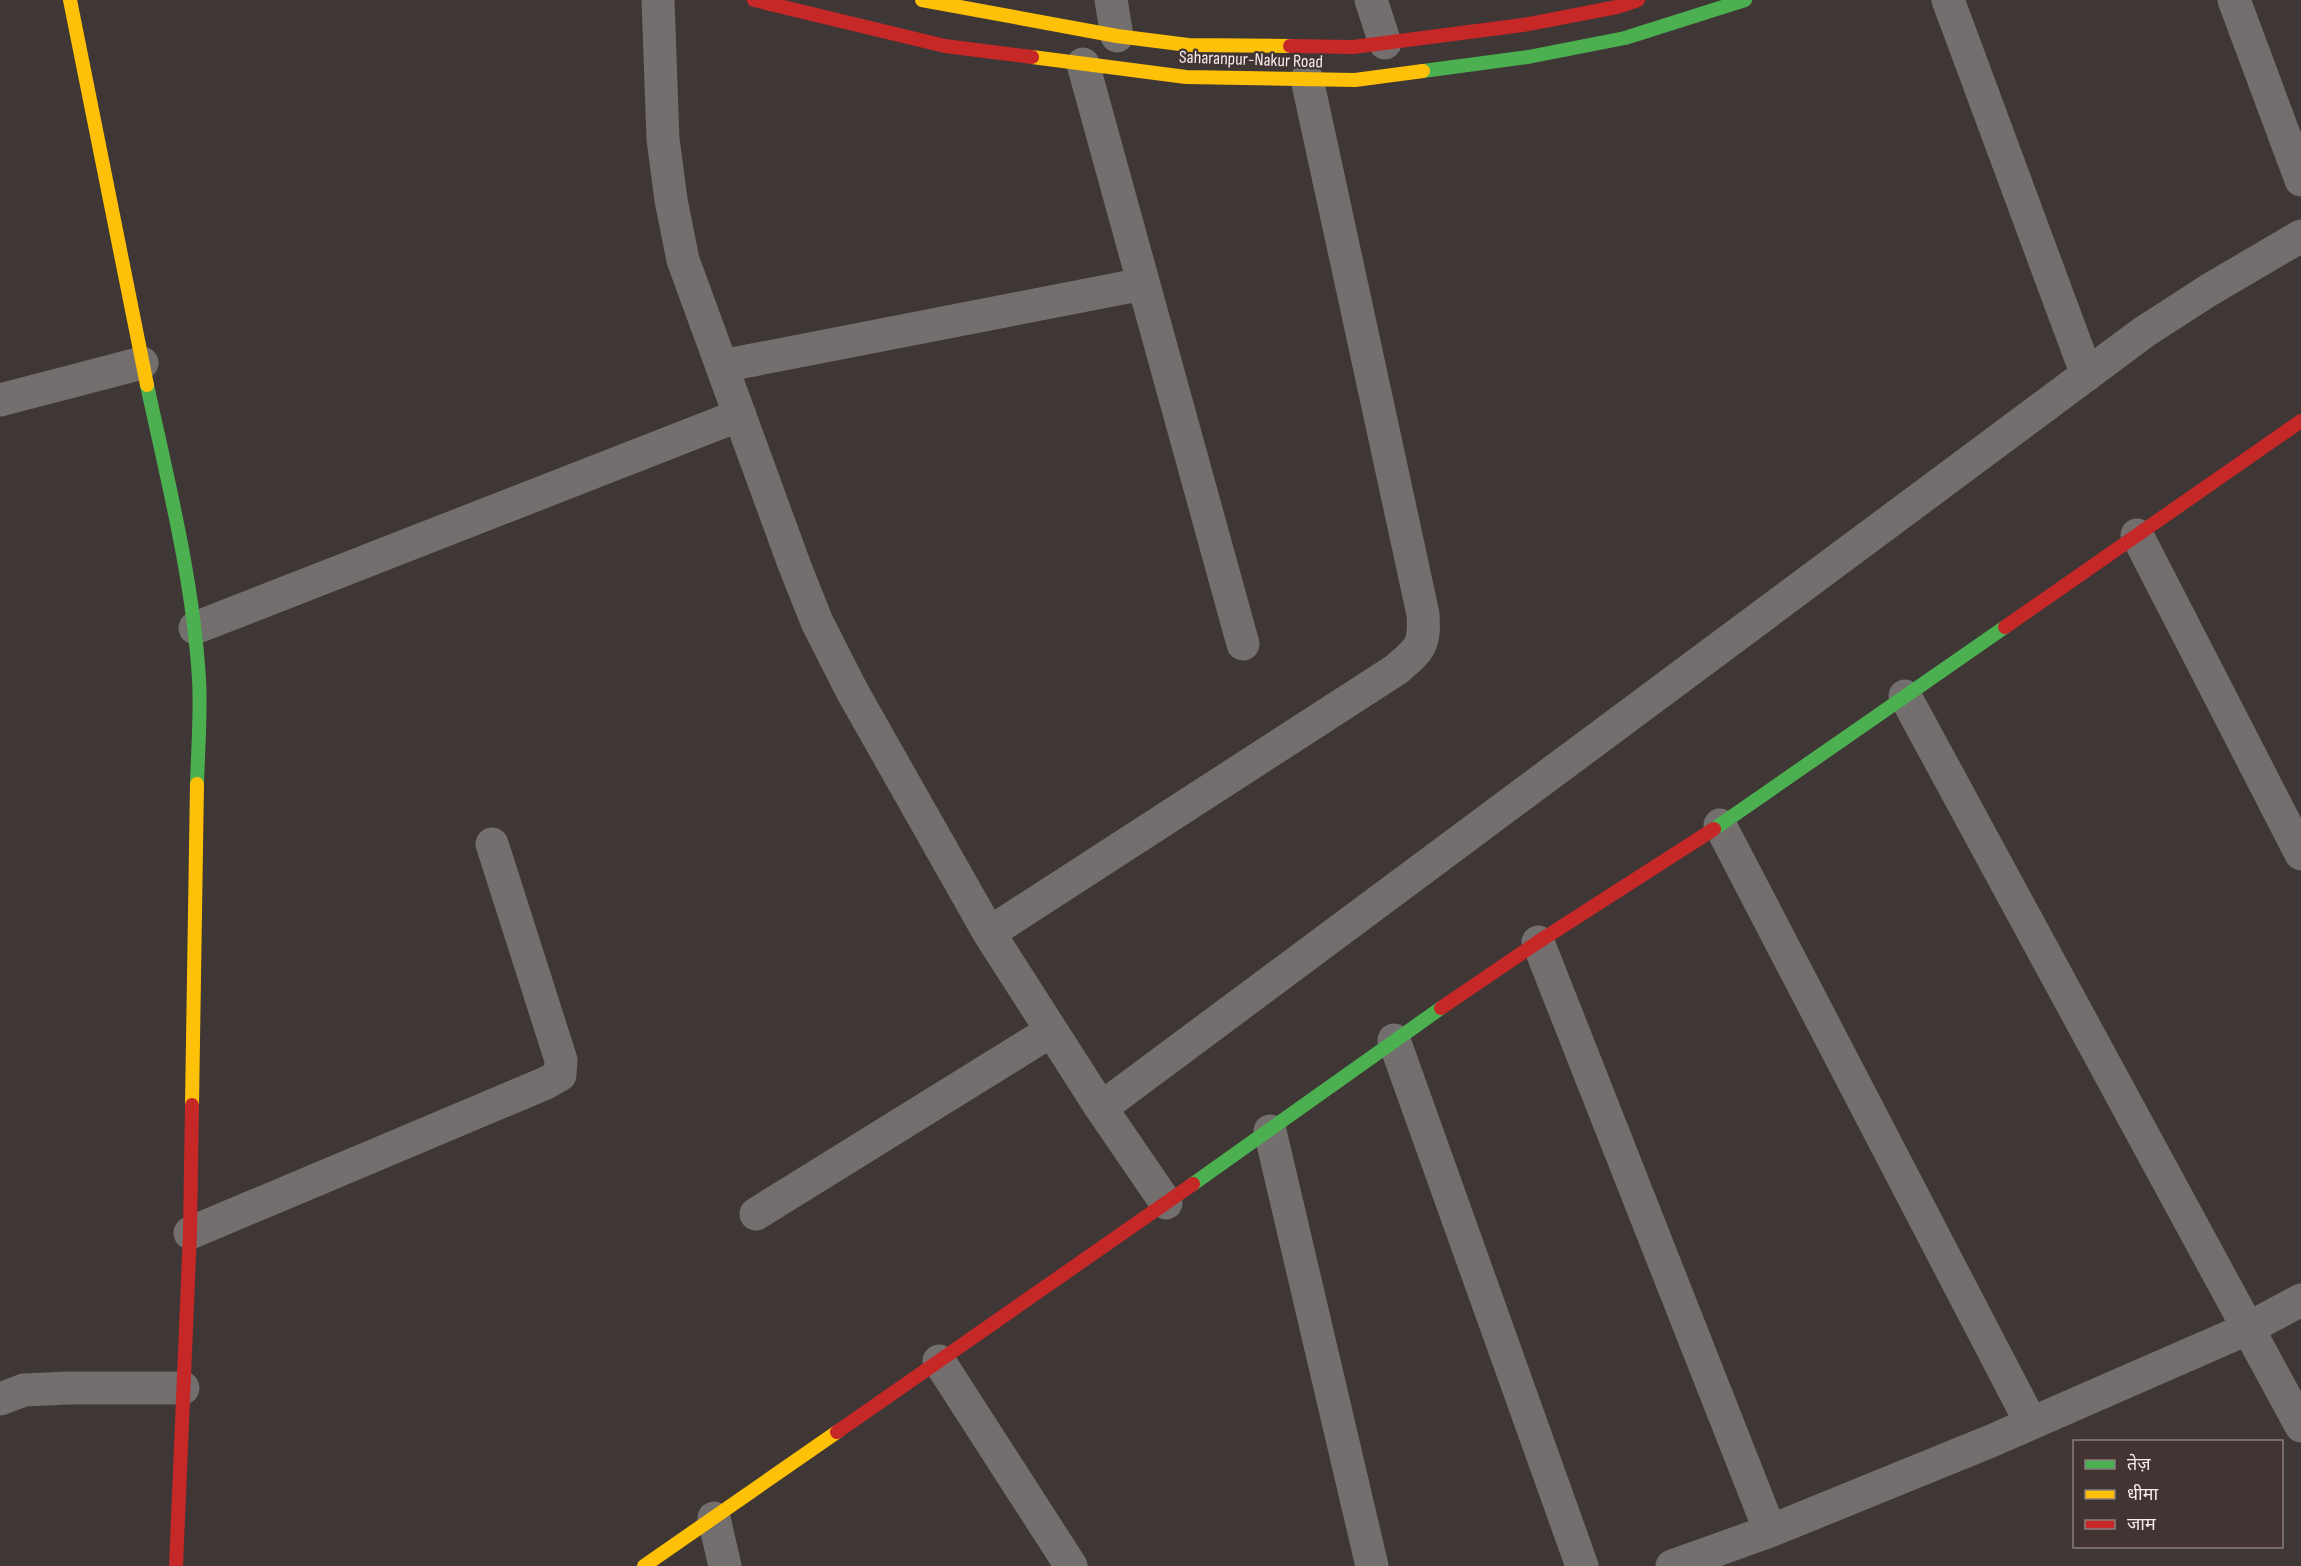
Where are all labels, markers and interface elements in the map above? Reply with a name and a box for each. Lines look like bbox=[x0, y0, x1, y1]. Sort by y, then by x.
street label: Saharanpur-Nakur Road bbox=[1179, 46, 1323, 73]
legend bbox=[2073, 1440, 2283, 1548]
text: तेज़ bbox=[2127, 1453, 2151, 1475]
text: धीमा bbox=[2127, 1484, 2158, 1505]
text: जाम bbox=[2127, 1514, 2157, 1535]

